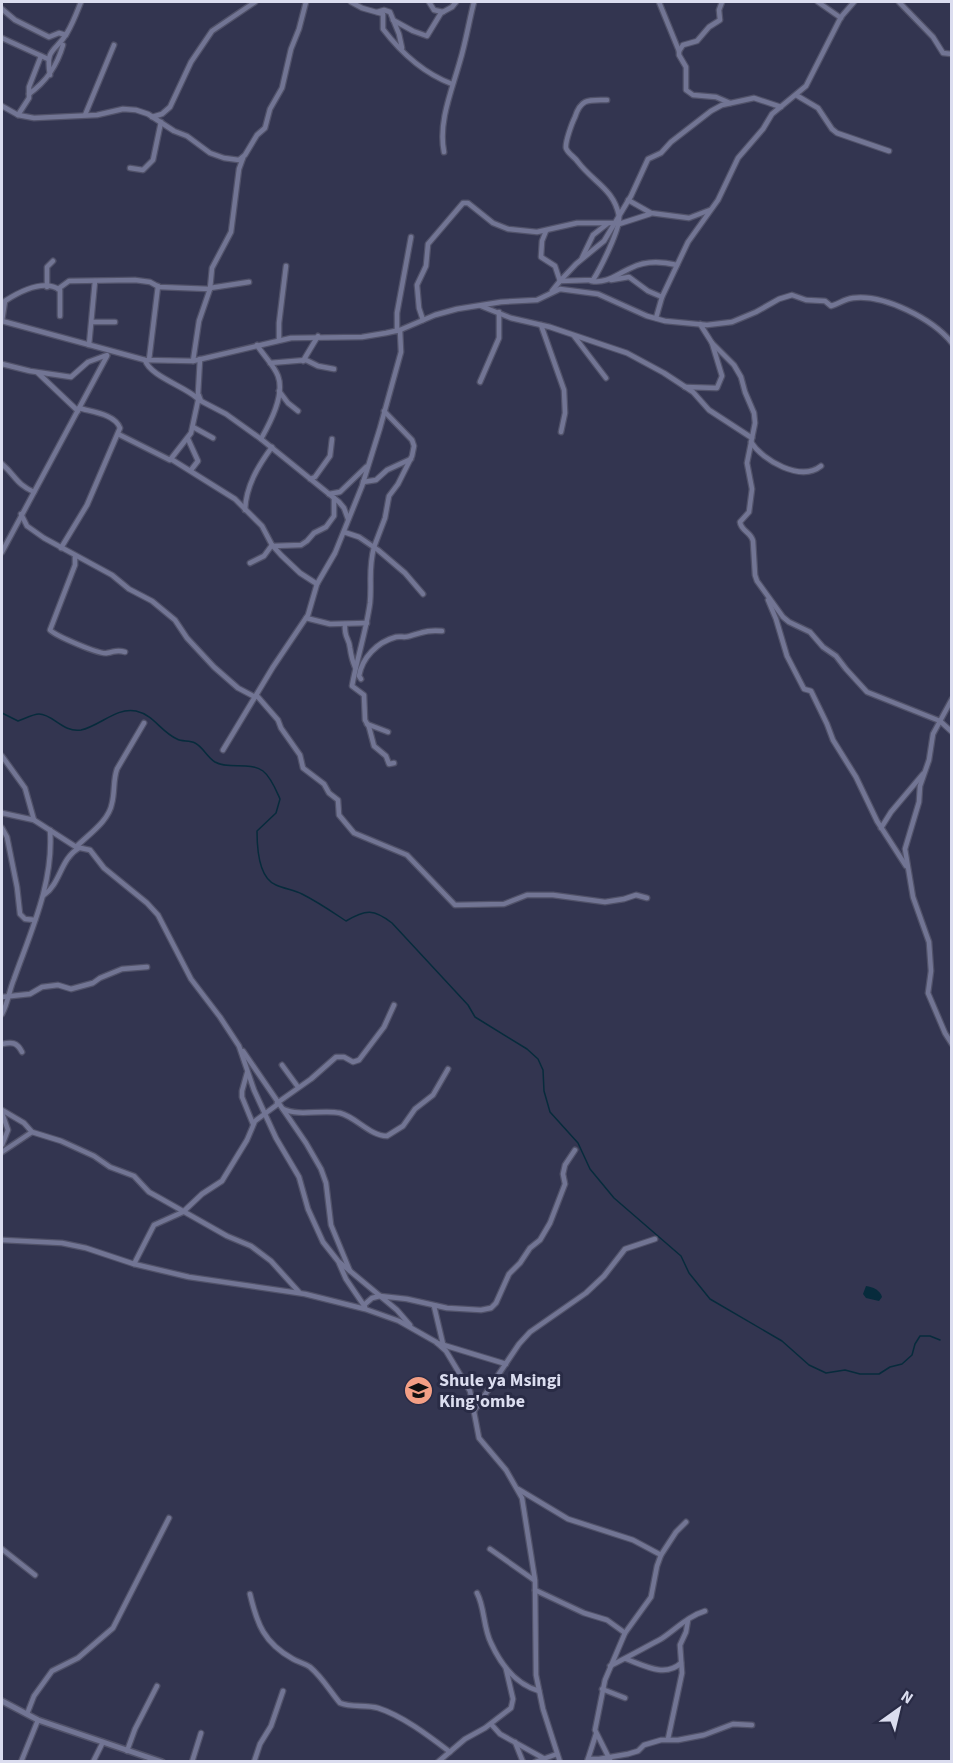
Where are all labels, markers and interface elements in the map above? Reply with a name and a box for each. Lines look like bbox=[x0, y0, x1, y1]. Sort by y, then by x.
place label: Shule ya Msingi King'ombe bbox=[439, 1368, 561, 1414]
school or university icon: Shule ya Msingi King'ombe bbox=[402, 1374, 434, 1406]
north arrow bbox=[869, 1679, 929, 1739]
text: N bbox=[896, 1685, 917, 1709]

